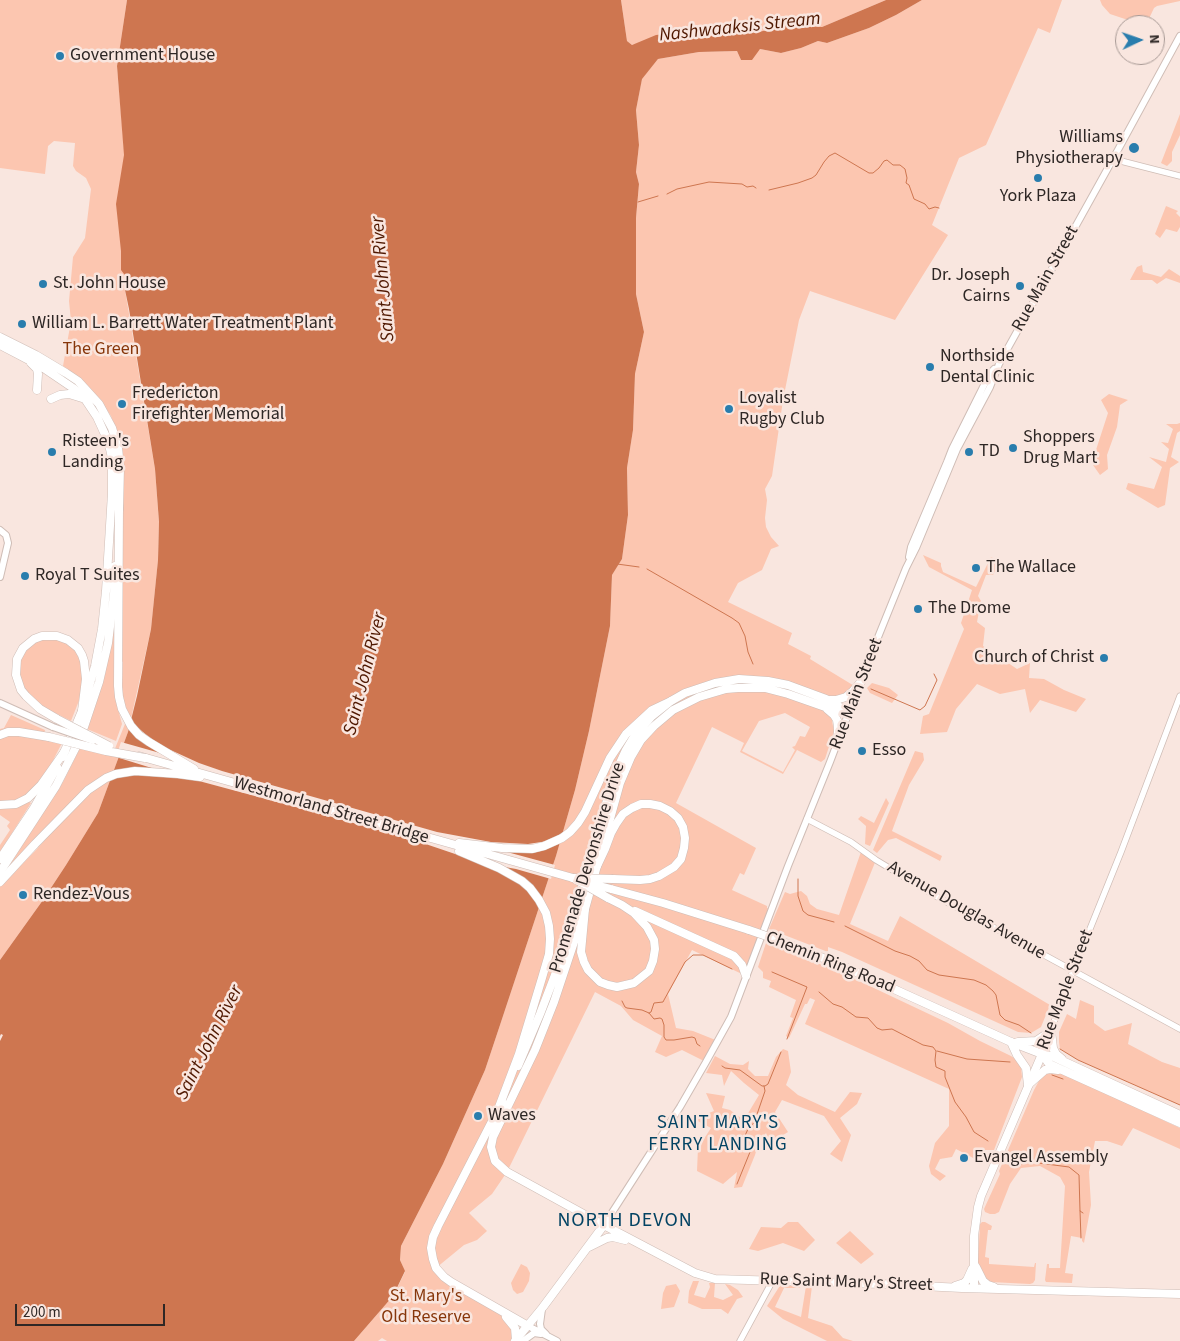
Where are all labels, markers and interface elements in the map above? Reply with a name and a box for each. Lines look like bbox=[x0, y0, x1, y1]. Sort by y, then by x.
water label: Nashwaaksis Stream bbox=[658, 8, 822, 48]
north arrow bbox=[1115, 15, 1165, 65]
text: N bbox=[1144, 34, 1164, 44]
place label: Government House bbox=[70, 45, 215, 67]
marker: Government House bbox=[54, 50, 66, 62]
place label: Williams Physiotherapy bbox=[1015, 127, 1123, 170]
marker: Williams Physiotherapy bbox=[1127, 141, 1141, 155]
marker: York Plaza bbox=[1032, 172, 1044, 184]
place label: York Plaza bbox=[1000, 186, 1076, 208]
water label: Saint John River bbox=[367, 216, 401, 342]
street label: Rue Main Street bbox=[1008, 222, 1084, 336]
place label: Dr. Joseph Cairns bbox=[931, 265, 1010, 308]
place label: St. John House bbox=[53, 273, 166, 295]
marker: St. John House bbox=[37, 278, 49, 290]
marker: Dr. Joseph Cairns bbox=[1014, 280, 1026, 292]
place label: William L. Barrett Water Treatment Plant bbox=[32, 313, 334, 335]
marker: William L. Barrett Water Treatment Plant bbox=[16, 318, 28, 330]
park label: The Green bbox=[63, 339, 139, 361]
place label: Northside Dental Clinic bbox=[940, 346, 1035, 388]
marker: Northside Dental Clinic bbox=[924, 361, 936, 373]
place label: Fredericton Firefighter Memorial bbox=[132, 383, 284, 426]
place label: Loyalist Rugby Club bbox=[739, 388, 825, 430]
marker: Fredericton Firefighter Memorial bbox=[116, 398, 128, 410]
marker: Loyalist Rugby Club bbox=[723, 403, 735, 415]
place label: Shoppers Drug Mart bbox=[1023, 427, 1097, 469]
place label: Risteen's Landing bbox=[62, 431, 129, 474]
place label: TD bbox=[979, 441, 1000, 463]
marker: Shoppers Drug Mart bbox=[1007, 442, 1019, 454]
marker: Risteen's Landing bbox=[46, 446, 58, 458]
marker: TD bbox=[963, 446, 975, 458]
place label: The Wallace bbox=[986, 557, 1076, 579]
marker: The Wallace bbox=[970, 562, 982, 574]
place label: Royal T Suites bbox=[35, 565, 139, 587]
marker: Royal T Suites bbox=[19, 570, 31, 582]
place label: The Drome bbox=[928, 598, 1011, 620]
marker: The Drome bbox=[912, 603, 924, 615]
water label: Saint John River bbox=[340, 610, 392, 738]
street label: Rue Main Street bbox=[826, 635, 888, 753]
place label: Church of Christ bbox=[974, 647, 1094, 669]
marker: Church of Christ bbox=[1098, 652, 1110, 664]
place label: Esso bbox=[872, 740, 906, 762]
marker: Esso bbox=[856, 745, 868, 757]
street label: Promenade Devonshire Drive bbox=[546, 760, 630, 976]
street label: Westmorland Street Bridge bbox=[231, 773, 431, 849]
street label: Avenue Douglas Avenue bbox=[883, 857, 1049, 965]
place label: Rendez-Vous bbox=[33, 884, 129, 906]
marker: Rendez-Vous bbox=[17, 889, 29, 901]
street label: Chemin Ring Road bbox=[762, 927, 898, 999]
street label: Rue Maple Street bbox=[1033, 927, 1099, 1053]
water label: Saint John River bbox=[171, 982, 249, 1104]
place label: Waves bbox=[488, 1105, 536, 1127]
marker: Waves bbox=[472, 1110, 484, 1122]
district label: SAINT MARY'S FERRY LANDING bbox=[647, 1113, 789, 1157]
place label: Evangel Assembly bbox=[974, 1147, 1108, 1169]
marker: Evangel Assembly bbox=[958, 1152, 970, 1164]
district label: NORTH DEVON bbox=[556, 1210, 694, 1234]
street label: Rue Saint Mary's Street bbox=[759, 1269, 933, 1297]
park label: St. Mary's Old Reserve bbox=[381, 1286, 471, 1328]
scale bar bbox=[18, 1294, 168, 1326]
text: 200 m bbox=[23, 1302, 61, 1323]

